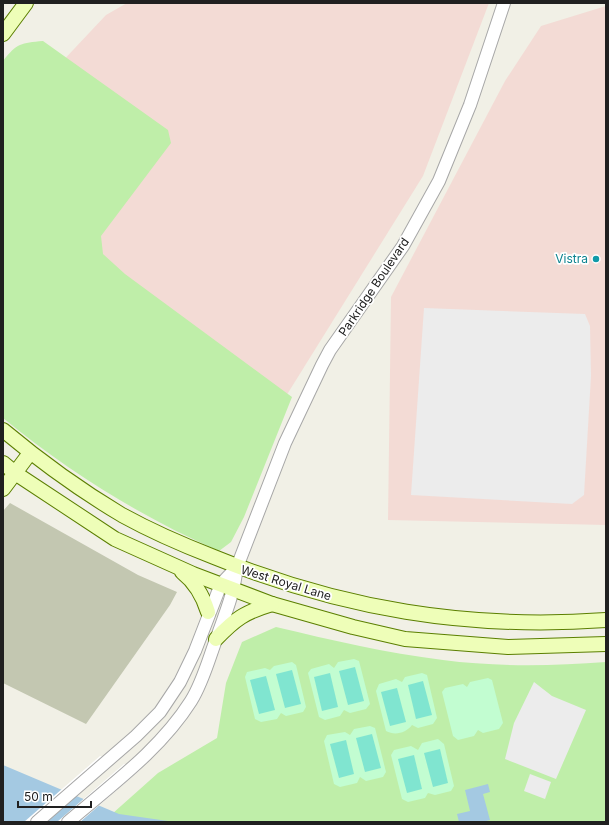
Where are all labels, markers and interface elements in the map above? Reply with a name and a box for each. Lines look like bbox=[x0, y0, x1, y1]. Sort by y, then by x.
street label: Parkridge Boulevard bbox=[335, 235, 412, 339]
place label: Vistra bbox=[555, 251, 588, 266]
marker: Vistra bbox=[591, 254, 601, 264]
street label: West Royal Lane bbox=[239, 562, 333, 603]
scale bar bbox=[18, 783, 91, 809]
text: 50 m bbox=[24, 789, 53, 804]

